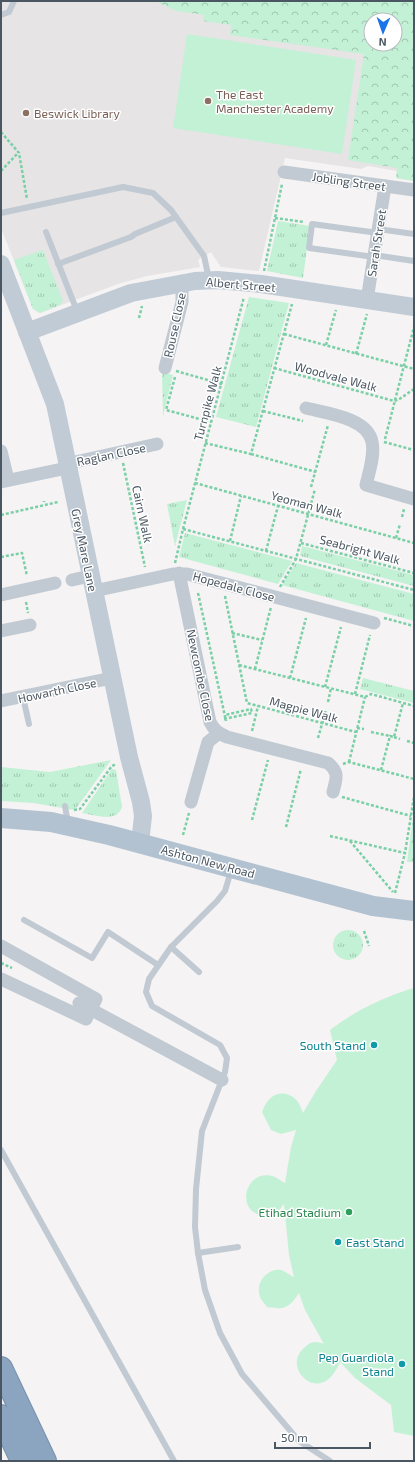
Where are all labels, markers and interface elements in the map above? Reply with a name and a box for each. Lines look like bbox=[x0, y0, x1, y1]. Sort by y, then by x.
north arrow bbox=[363, 12, 403, 52]
text: N bbox=[378, 36, 387, 49]
place label: The East Manchester Academy bbox=[216, 87, 334, 115]
marker: The East Manchester Academy bbox=[203, 96, 213, 106]
place label: Beswick Library bbox=[34, 106, 121, 120]
marker: Beswick Library bbox=[21, 108, 31, 118]
street label: Jobling Street bbox=[311, 169, 387, 193]
street label: Sarah Street bbox=[364, 208, 388, 278]
street label: Albert Street bbox=[206, 274, 277, 294]
street label: Rouse Close bbox=[160, 291, 188, 359]
street label: Woodvale Walk bbox=[293, 358, 379, 394]
street label: Turnpike Walk bbox=[190, 364, 224, 442]
street label: Raglan Close bbox=[75, 440, 147, 468]
street label: Cairn Walk bbox=[130, 484, 156, 544]
street label: Yeoman Walk bbox=[270, 488, 344, 520]
street label: Grey Mare Lane bbox=[69, 507, 101, 593]
street label: Seabright Walk bbox=[318, 532, 402, 566]
street label: Hopedale Close bbox=[192, 568, 276, 604]
street label: Newcombe Close bbox=[184, 628, 218, 722]
street label: Howarth Close bbox=[16, 675, 98, 705]
street label: Magpie Walk bbox=[268, 693, 340, 725]
street label: Ashton New Road bbox=[160, 842, 256, 880]
place label: South Stand bbox=[300, 1038, 366, 1052]
marker: South Stand bbox=[369, 1040, 379, 1050]
place label: Etihad Stadium bbox=[259, 1205, 341, 1219]
marker: Etihad Stadium bbox=[344, 1207, 354, 1217]
place label: East Stand bbox=[346, 1235, 404, 1249]
marker: East Stand bbox=[333, 1237, 343, 1247]
place label: Pep Guardiola Stand bbox=[318, 1350, 394, 1378]
marker: Pep Guardiola Stand bbox=[397, 1359, 407, 1369]
scale bar bbox=[275, 1424, 370, 1450]
text: 50 m bbox=[281, 1430, 308, 1444]

